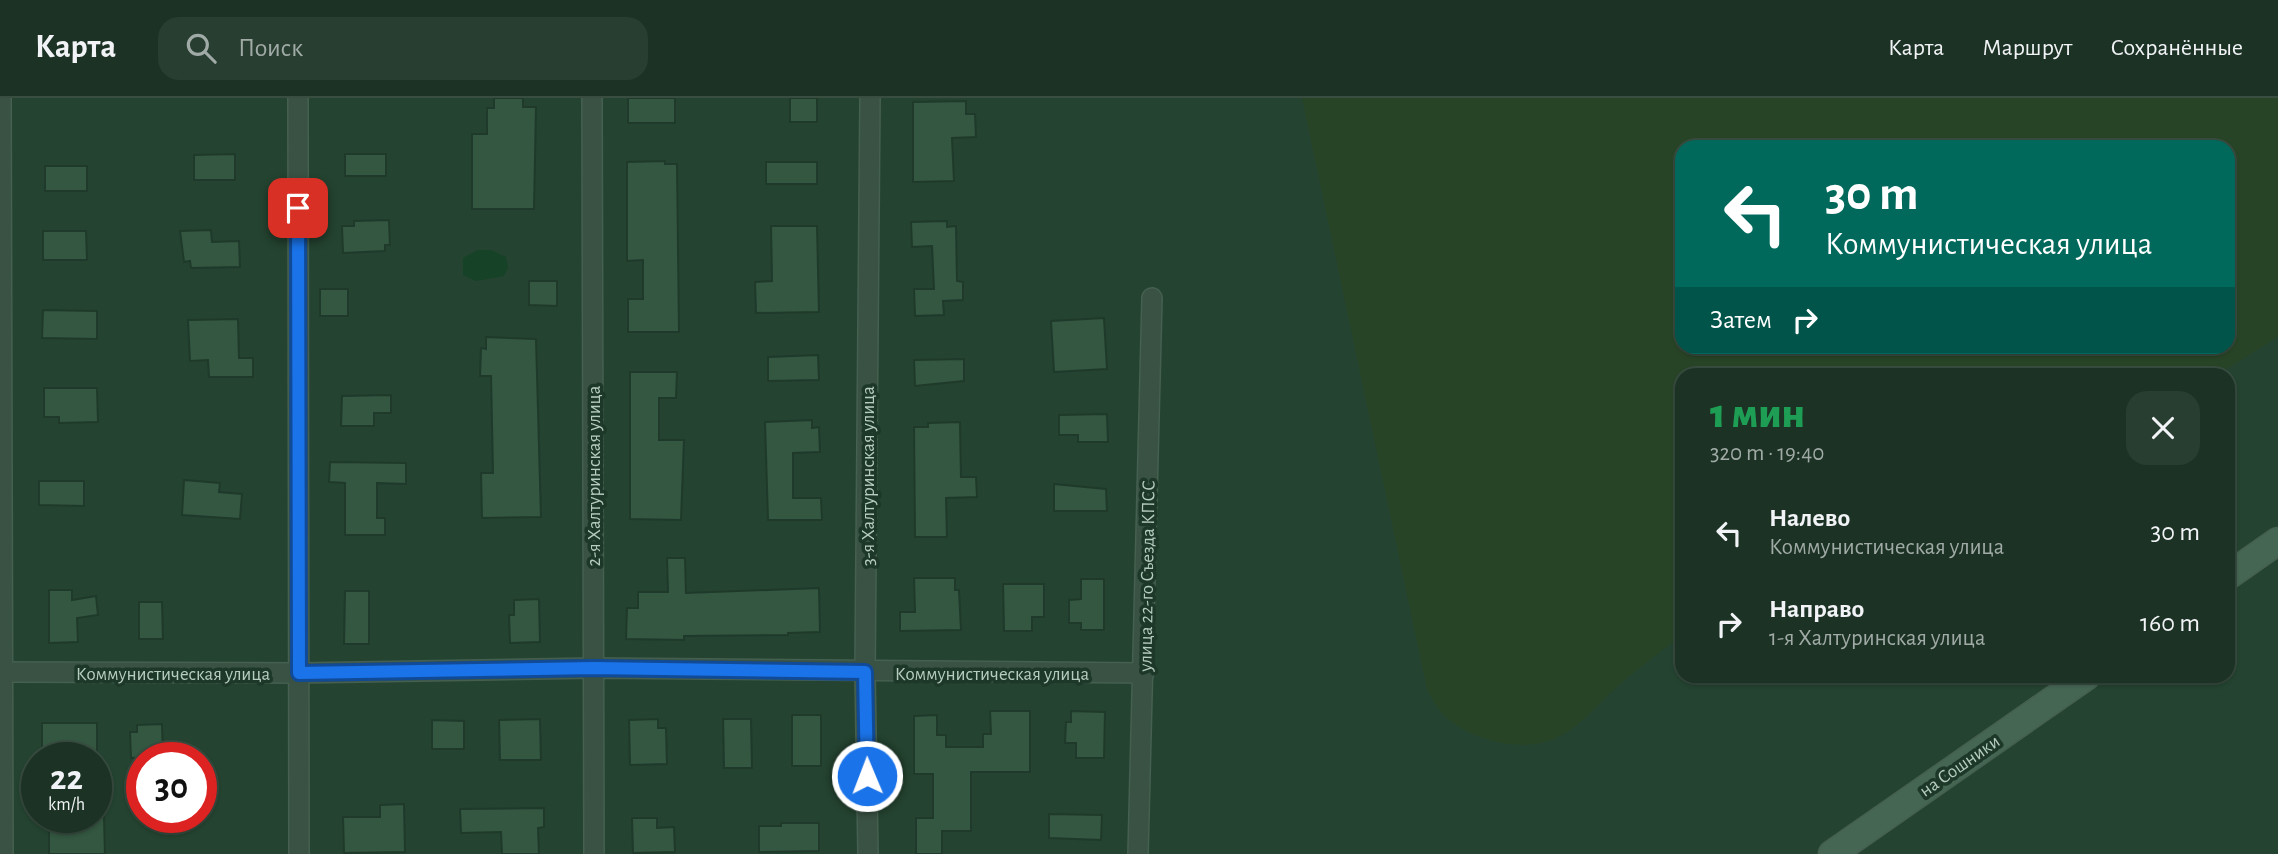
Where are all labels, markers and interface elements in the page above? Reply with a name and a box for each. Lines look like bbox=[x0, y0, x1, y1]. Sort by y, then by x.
search box bbox=[158, 17, 648, 80]
icon: search bbox=[182, 29, 220, 67]
text: Карта bbox=[35, 31, 116, 64]
text: Поиск bbox=[238, 35, 303, 61]
text: Карта bbox=[1888, 36, 1944, 60]
text: Маршрут bbox=[1982, 36, 2072, 60]
text: Сохранённые bbox=[2110, 36, 2243, 60]
icon: left bbox=[1710, 168, 1801, 259]
text: 30 m bbox=[1825, 170, 1919, 219]
pin bbox=[268, 178, 328, 238]
icon: arrive bbox=[279, 189, 317, 227]
text: Коммунистическая улица bbox=[1825, 228, 2152, 260]
icon: right bbox=[1786, 301, 1824, 339]
text: Затем bbox=[1710, 307, 1772, 333]
street label: 2-я Халтуринская улица bbox=[585, 385, 604, 566]
street label: 3-я Халтуринская улица bbox=[859, 386, 878, 566]
button: close bbox=[2126, 391, 2200, 465]
text: 1 мин bbox=[1710, 393, 1805, 435]
text: 320 m · 19:40 bbox=[1710, 442, 1824, 465]
street label: улица 22-го Съезда КПСС bbox=[1136, 480, 1159, 673]
text: Налево bbox=[1769, 505, 1850, 531]
icon: left bbox=[1710, 514, 1748, 552]
text: 30 m bbox=[2150, 519, 2200, 545]
text: Коммунистическая улица bbox=[1769, 536, 2004, 559]
text: Направо bbox=[1769, 596, 1864, 622]
icon: right bbox=[1710, 605, 1748, 643]
text: 160 m bbox=[2140, 610, 2200, 636]
text: 1-я Халтуринская улица bbox=[1769, 627, 1985, 650]
street label: Коммунистическая улица bbox=[76, 665, 271, 684]
street label: Коммунистическая улица bbox=[895, 665, 1090, 684]
street label: на Сошники bbox=[1916, 732, 2003, 801]
position arrow bbox=[830, 739, 904, 813]
speed limit sign: 30 bbox=[126, 742, 217, 833]
text: 22 bbox=[50, 761, 83, 796]
text: km/h bbox=[48, 796, 85, 814]

